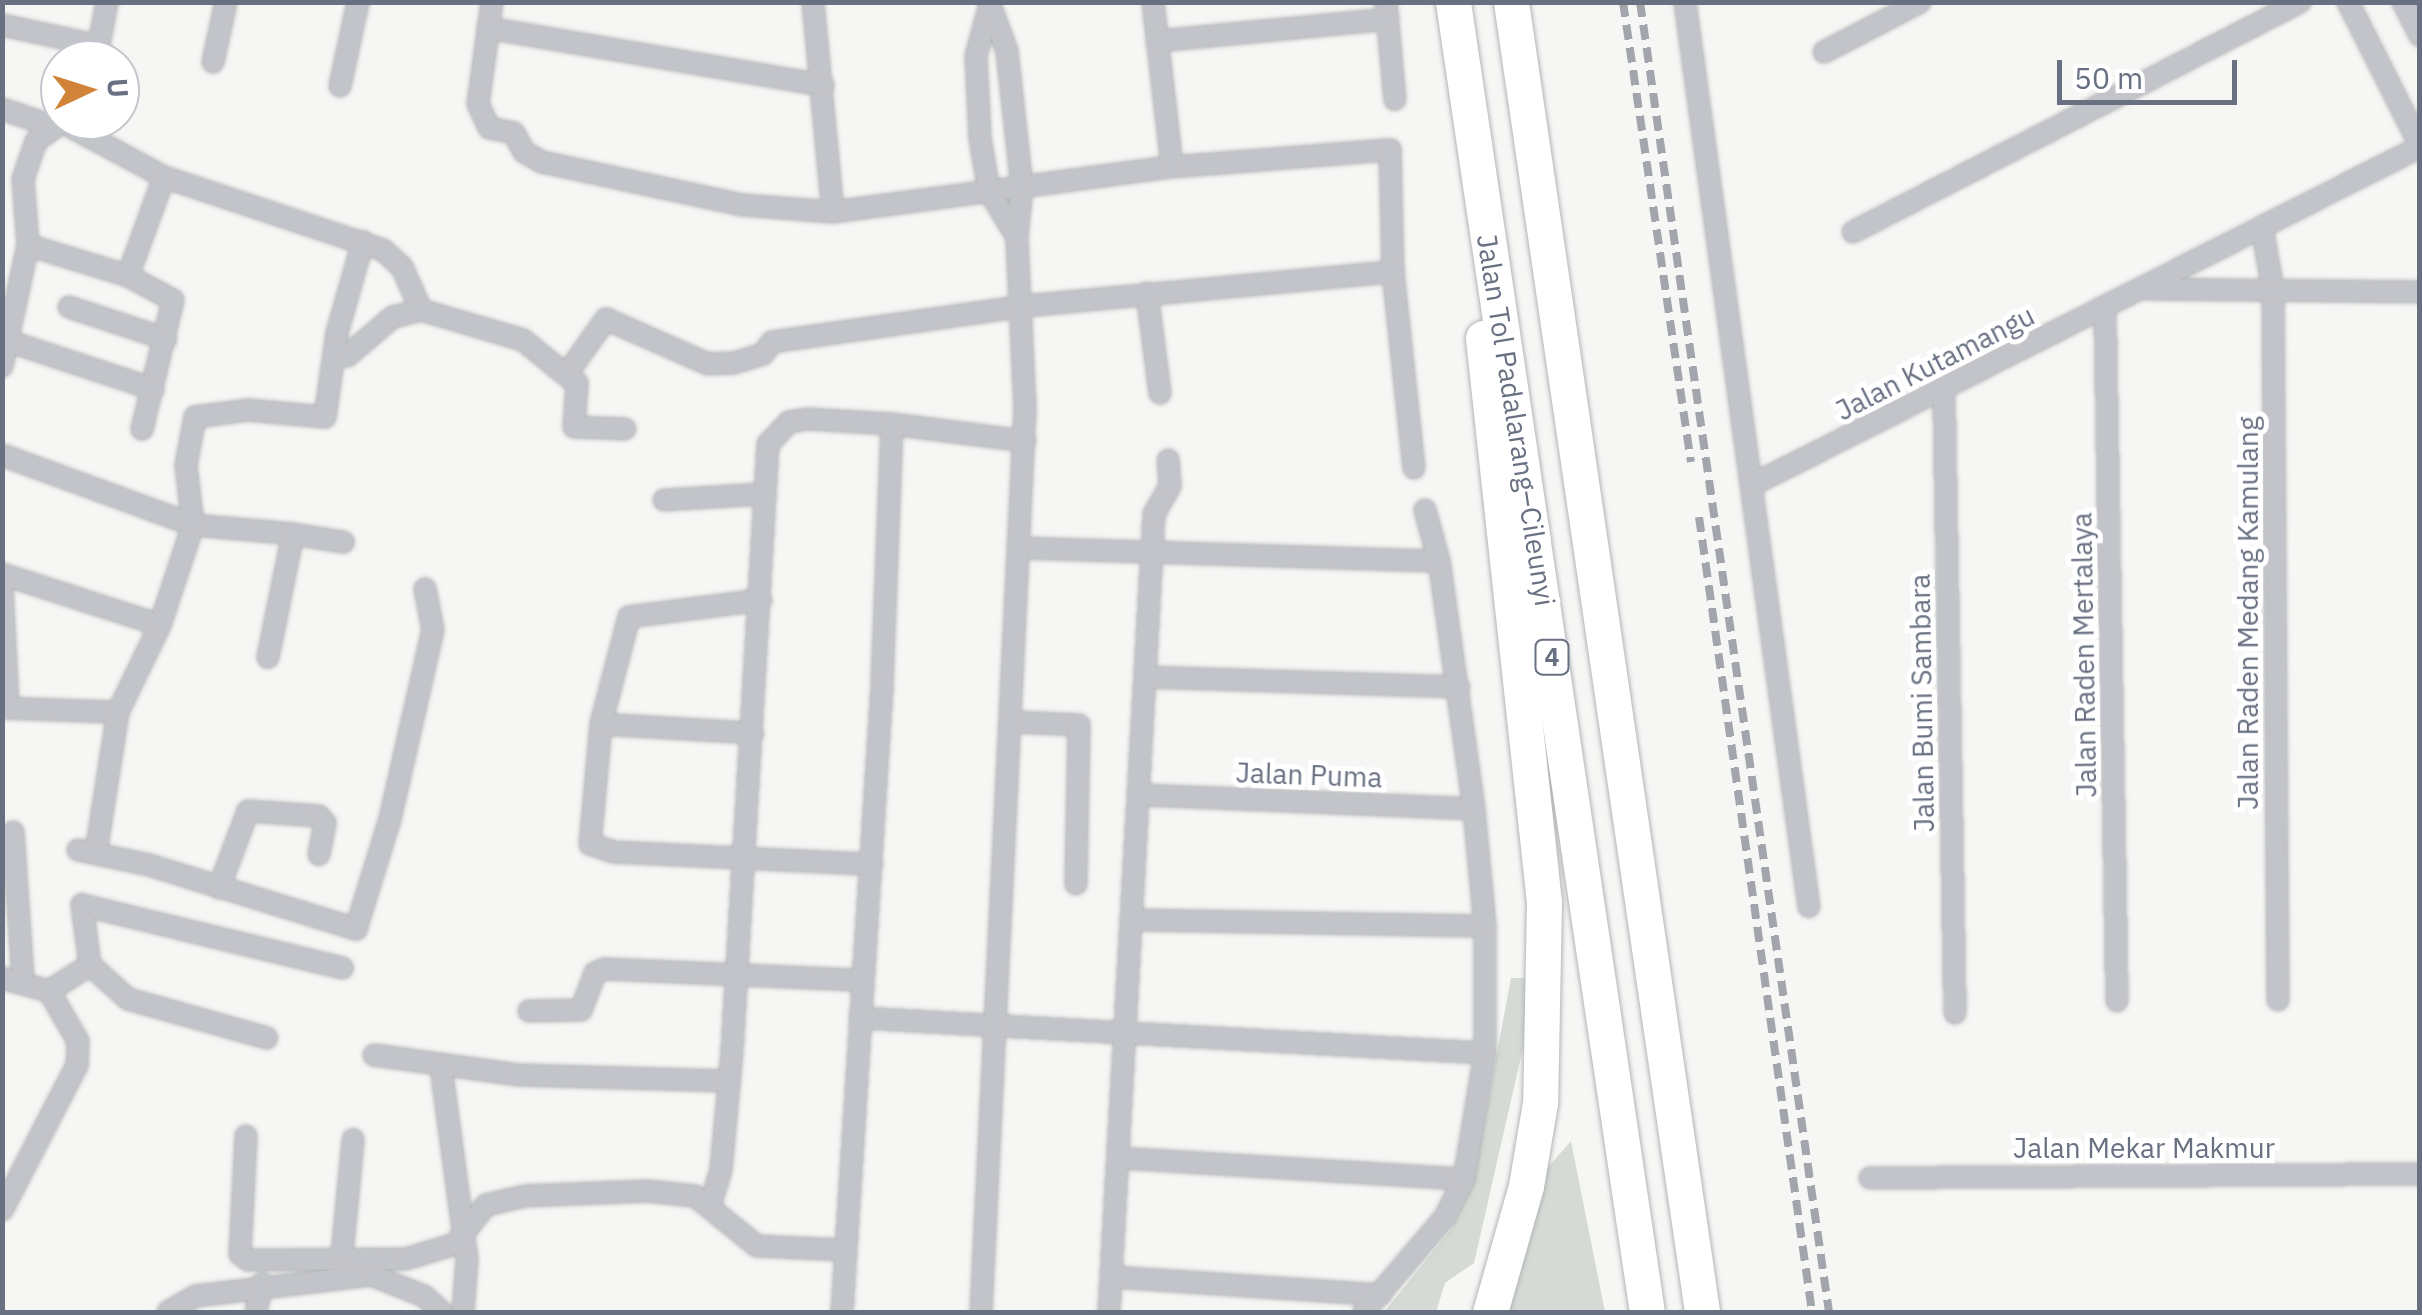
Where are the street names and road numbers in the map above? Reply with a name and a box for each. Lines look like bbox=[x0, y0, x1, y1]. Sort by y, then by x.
street label: Jalan Tol Padalarang–Cileunyi bbox=[1470, 231, 1562, 609]
street label: Jalan Kutamangu bbox=[1830, 298, 2040, 428]
street label: Jalan Raden Medang Kamulang bbox=[2231, 416, 2265, 810]
street label: Jalan Raden Mertalaya bbox=[2065, 512, 2103, 798]
street label: Jalan Bumi Sambara bbox=[1903, 573, 1941, 833]
road number: 4 bbox=[1534, 637, 1570, 677]
street label: Jalan Puma bbox=[1235, 756, 1383, 794]
street label: Jalan Mekar Makmur bbox=[2013, 1131, 2275, 1165]

